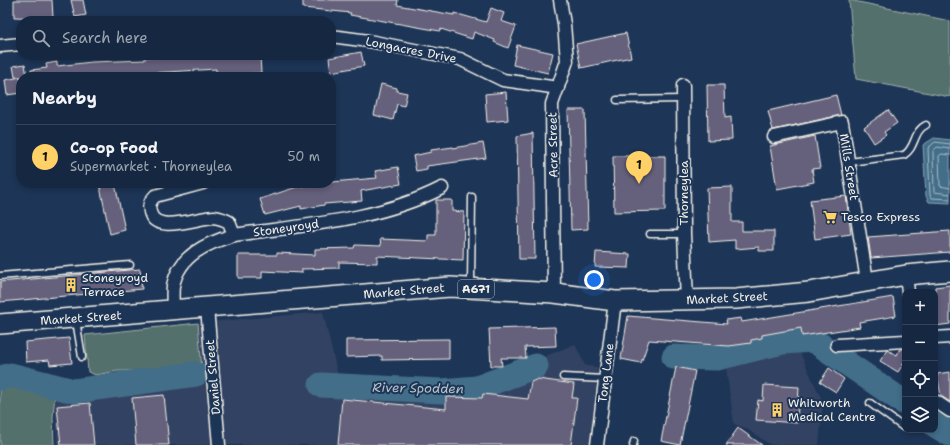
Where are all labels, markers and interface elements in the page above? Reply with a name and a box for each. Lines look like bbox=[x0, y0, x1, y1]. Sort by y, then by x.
search box bbox=[16, 16, 336, 60]
icon: search bbox=[30, 27, 52, 49]
text: Search here bbox=[62, 28, 148, 48]
street label: Longacres Drive bbox=[364, 33, 458, 67]
text: Nearby bbox=[32, 87, 97, 109]
street label: Acre Street bbox=[544, 112, 562, 178]
street label: Mills Street bbox=[836, 132, 862, 202]
text: Co-op Food bbox=[70, 138, 158, 158]
text: 1 bbox=[42, 148, 48, 165]
text: 50 m bbox=[287, 148, 320, 165]
pin: 1 bbox=[626, 151, 652, 184]
text: Supermarket · Thorneylea bbox=[70, 158, 232, 175]
street label: Thorneylea bbox=[676, 160, 692, 226]
supermarket icon: Tesco Express bbox=[822, 209, 838, 225]
place label: Tesco Express bbox=[841, 209, 920, 225]
street label: Stoneyroyd bbox=[252, 215, 320, 241]
place label: Stoneyroyd Terrace bbox=[82, 270, 148, 300]
your location bbox=[584, 270, 604, 290]
building icon: Stoneyroyd Terrace bbox=[63, 277, 79, 293]
street label: Market Street bbox=[363, 279, 445, 303]
road number: A671 bbox=[458, 280, 494, 298]
street label: Market Street bbox=[686, 288, 768, 308]
map controls bbox=[902, 289, 938, 433]
button: + bbox=[902, 289, 938, 325]
street label: Market Street bbox=[40, 307, 122, 329]
button: − bbox=[902, 325, 938, 361]
street label: Daniel Street bbox=[202, 339, 224, 415]
street label: Tong Lane bbox=[594, 342, 618, 404]
button: locate bbox=[902, 361, 938, 397]
water label: River Spodden bbox=[372, 379, 464, 397]
place label: Whitworth Medical Centre bbox=[788, 395, 876, 425]
button: layers bbox=[902, 397, 938, 433]
building icon: Whitworth Medical Centre bbox=[769, 402, 785, 418]

